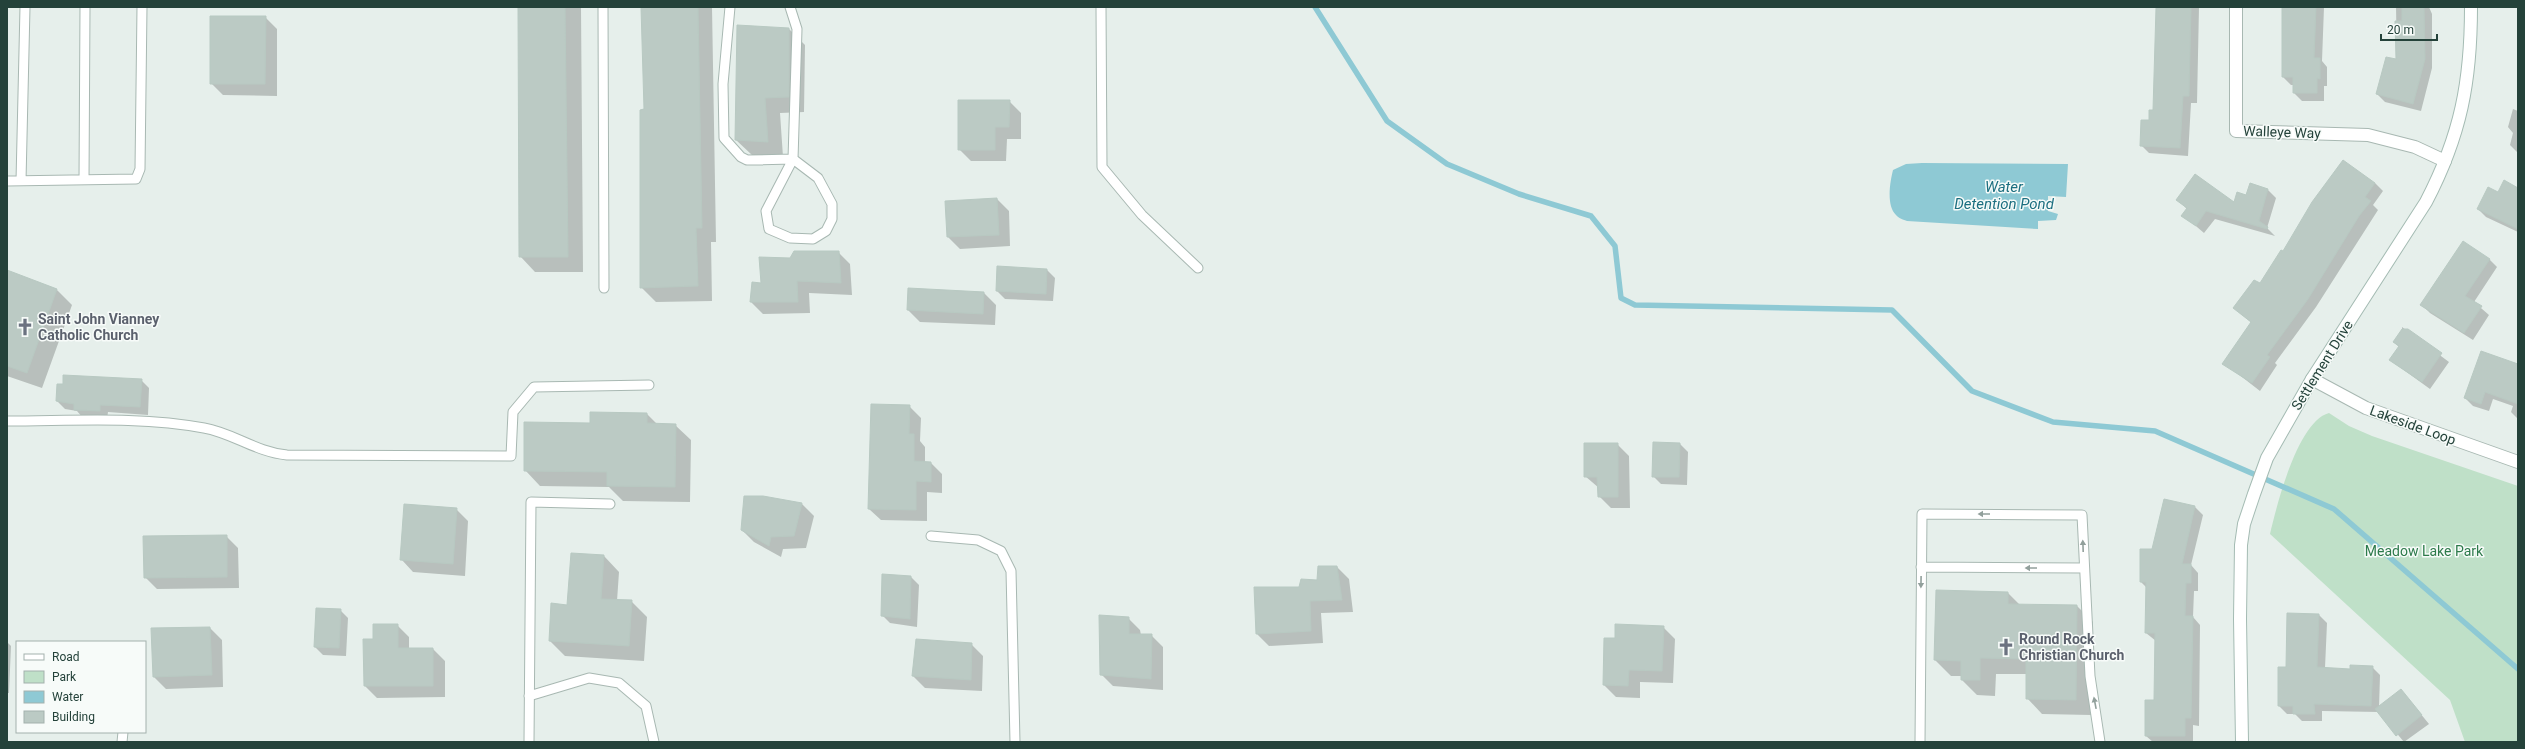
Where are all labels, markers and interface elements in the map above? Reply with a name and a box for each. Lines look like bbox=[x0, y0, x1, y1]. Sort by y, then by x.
scale bar bbox=[2381, 16, 2437, 42]
text: 20 m bbox=[2387, 23, 2414, 37]
street label: Walleye Way bbox=[2243, 123, 2321, 141]
water label: Water Detention Pond bbox=[1954, 178, 2055, 213]
place label: Saint John Vianney Catholic Church bbox=[38, 311, 160, 343]
church icon: Saint John Vianney Catholic Church bbox=[15, 317, 35, 337]
street label: Settlement Drive bbox=[2288, 317, 2356, 413]
street label: Lakeside Loop bbox=[2368, 402, 2458, 448]
one-way arrow bbox=[1977, 511, 1990, 517]
one-way arrow bbox=[2080, 539, 2086, 552]
park label: Meadow Lake Park bbox=[2365, 543, 2484, 559]
one-way arrow bbox=[2024, 565, 2037, 571]
one-way arrow bbox=[1917, 576, 1924, 588]
place label: Round Rock Christian Church bbox=[2019, 631, 2124, 663]
church icon: Round Rock Christian Church bbox=[1996, 637, 2016, 657]
legend bbox=[16, 641, 146, 733]
text: Road bbox=[52, 650, 80, 664]
text: Park bbox=[52, 670, 77, 684]
text: Water bbox=[52, 690, 83, 704]
one-way arrow bbox=[2092, 697, 2098, 710]
text: Building bbox=[52, 710, 95, 724]

